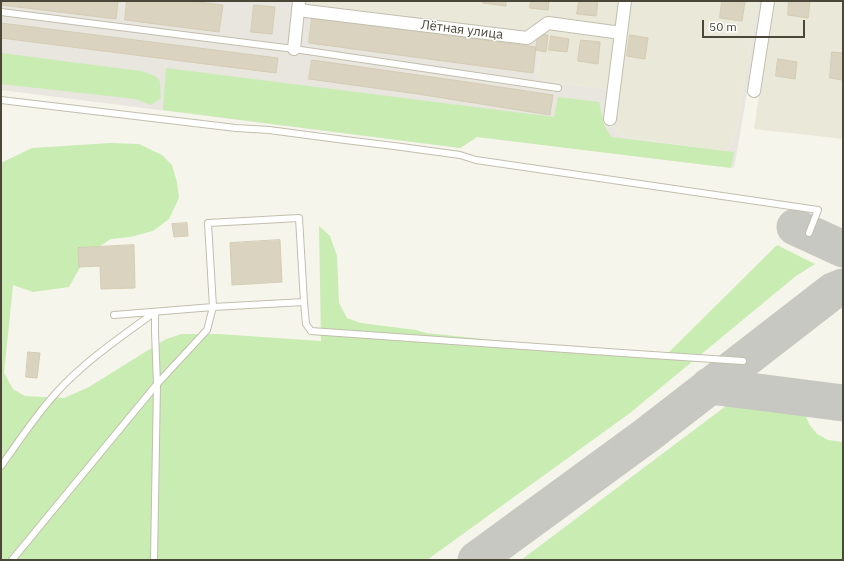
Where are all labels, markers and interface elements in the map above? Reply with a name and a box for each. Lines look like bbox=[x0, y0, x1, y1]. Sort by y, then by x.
scale bar bbox=[704, 12, 807, 38]
street label: Лётная улица bbox=[420, 17, 504, 43]
text: 50 m bbox=[709, 19, 737, 34]

